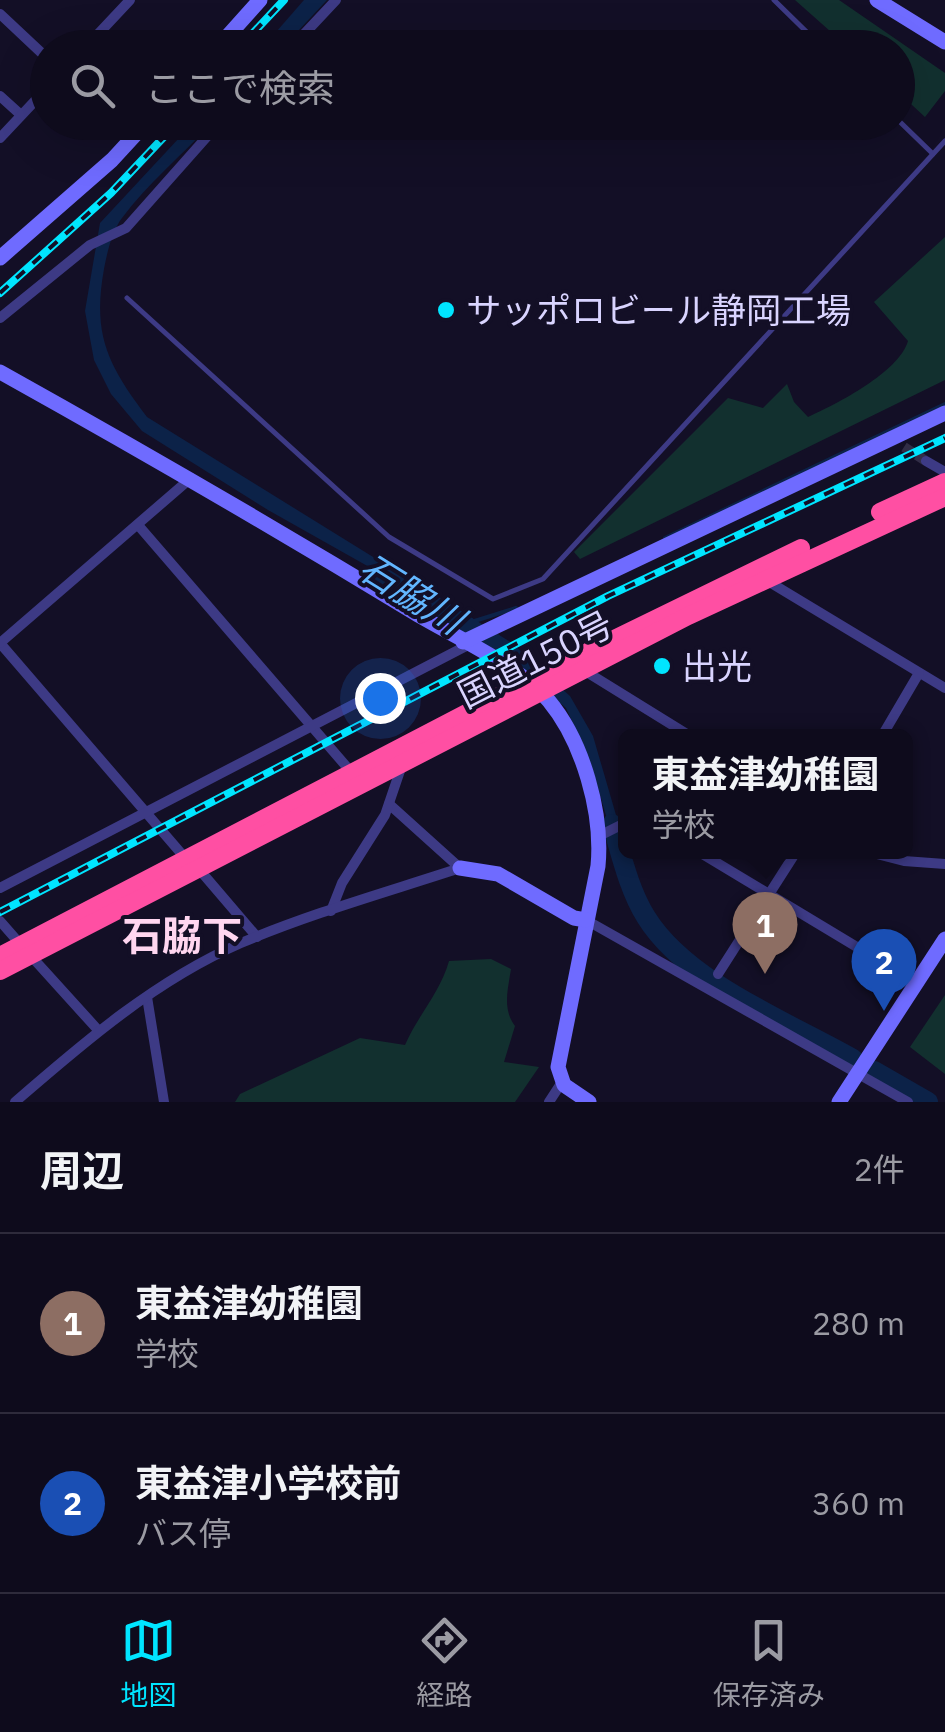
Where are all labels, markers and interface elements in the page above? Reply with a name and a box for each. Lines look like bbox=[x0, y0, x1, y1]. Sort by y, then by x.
search box bbox=[30, 30, 915, 140]
icon: search bbox=[65, 58, 120, 113]
text: ここで検索 bbox=[145, 63, 335, 112]
place label: サッポロビール静岡工場 bbox=[466, 287, 851, 333]
marker: サッポロビール静岡工場 bbox=[435, 299, 457, 321]
water label: 石脇川 bbox=[351, 542, 477, 646]
street label: 国道150号 bbox=[450, 600, 620, 718]
place label: 出光 bbox=[682, 643, 752, 689]
marker: 出光 bbox=[651, 655, 673, 677]
your location bbox=[355, 673, 406, 724]
popup bbox=[618, 729, 913, 859]
text: 東益津幼稚園 bbox=[651, 749, 880, 798]
text: 学校 bbox=[651, 803, 716, 845]
pin: 1 bbox=[732, 892, 798, 974]
district label: 石脇下 bbox=[122, 909, 242, 961]
pin: 2 bbox=[852, 928, 916, 1011]
text: 周辺 bbox=[40, 1143, 124, 1198]
text: 2件 bbox=[854, 1148, 905, 1190]
text: 東益津幼稚園 bbox=[135, 1278, 363, 1327]
text: 1 bbox=[63, 1302, 82, 1344]
text: 280 m bbox=[812, 1302, 905, 1344]
text: 学校 bbox=[135, 1332, 199, 1374]
text: 東益津小学校前 bbox=[135, 1458, 401, 1507]
text: 2 bbox=[63, 1482, 82, 1524]
text: 360 m bbox=[812, 1482, 905, 1524]
text: バス停 bbox=[135, 1512, 231, 1554]
tab: 地図 bbox=[120, 1613, 176, 1713]
tab: 経路 bbox=[416, 1613, 473, 1713]
tab: 保存済み bbox=[713, 1613, 825, 1713]

